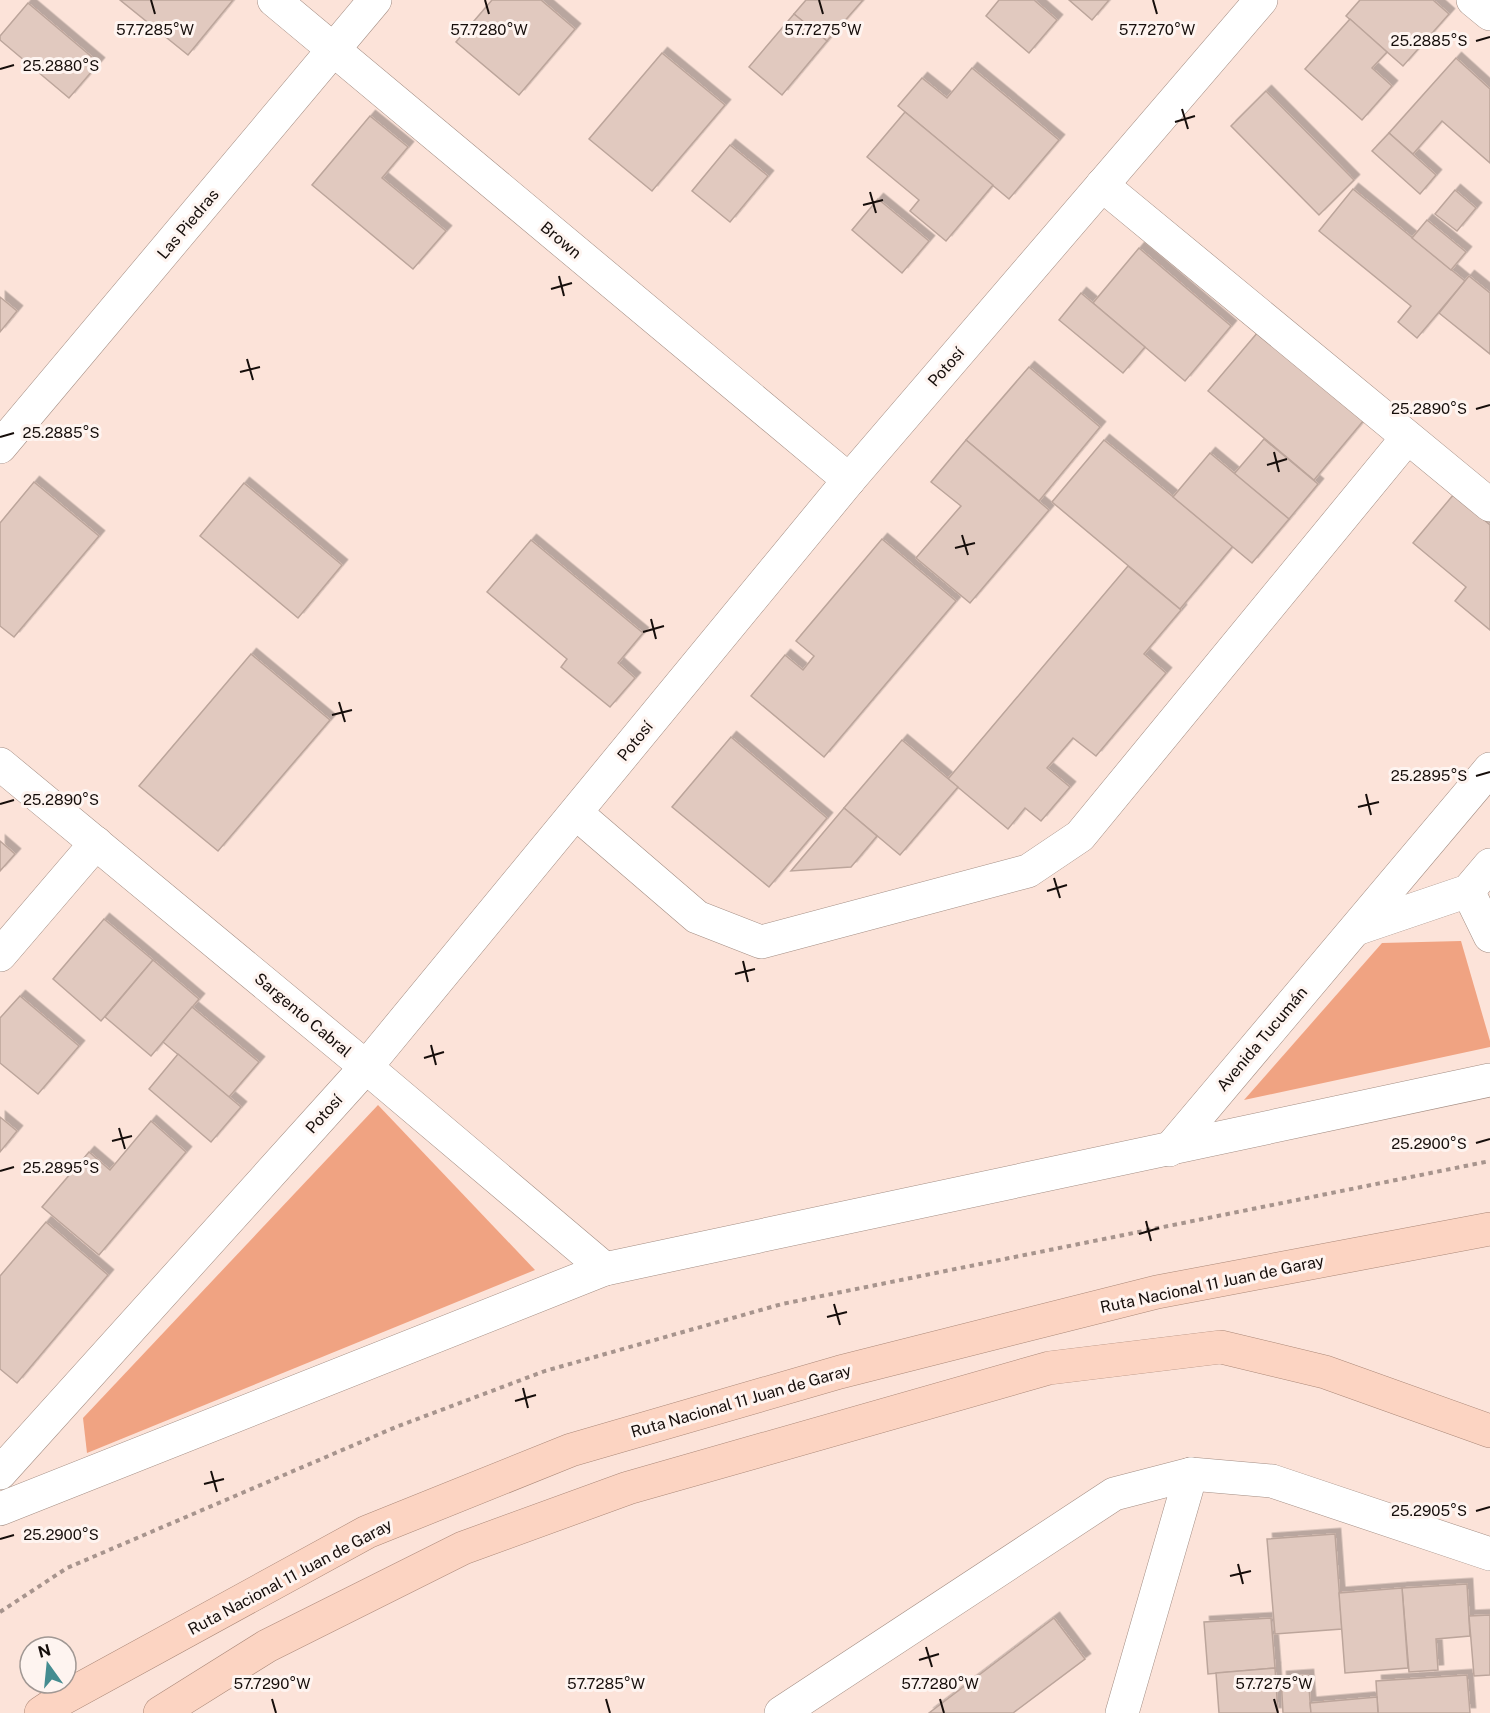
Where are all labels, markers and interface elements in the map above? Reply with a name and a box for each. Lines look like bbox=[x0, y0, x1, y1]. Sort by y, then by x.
text: 57.7285°W bbox=[116, 21, 194, 38]
text: 57.7280°W bbox=[450, 21, 528, 38]
text: 57.7275°W bbox=[784, 21, 862, 38]
text: 57.7270°W bbox=[1119, 21, 1195, 38]
text: 25.2885°S bbox=[1390, 32, 1468, 49]
text: 25.2880°S bbox=[23, 57, 99, 74]
street label: Las Piedras bbox=[153, 185, 223, 263]
street label: Brown bbox=[537, 217, 585, 263]
street label: Potosí bbox=[924, 343, 969, 390]
text: 25.2890°S bbox=[1391, 400, 1467, 417]
text: 25.2885°S bbox=[22, 424, 100, 441]
street label: Potosí bbox=[613, 716, 657, 765]
text: 25.2895°S bbox=[1391, 767, 1467, 784]
text: 25.2890°S bbox=[23, 791, 99, 808]
street label: Sargento Cabral bbox=[251, 969, 356, 1061]
street label: Avenida Tucumán bbox=[1213, 983, 1311, 1095]
street label: Potosí bbox=[302, 1090, 347, 1137]
text: 25.2900°S bbox=[1391, 1135, 1467, 1152]
text: 25.2895°S bbox=[23, 1159, 99, 1176]
street label: Ruta Nacional 11 Juan de Garay bbox=[1098, 1251, 1326, 1317]
street label: Ruta Nacional 11 Juan de Garay bbox=[629, 1360, 854, 1442]
text: 25.2905°S bbox=[1391, 1502, 1467, 1519]
street label: Ruta Nacional 11 Juan de Garay bbox=[185, 1515, 396, 1639]
text: 25.2900°S bbox=[23, 1526, 99, 1543]
north arrow bbox=[18, 1635, 78, 1695]
text: N bbox=[36, 1640, 53, 1662]
text: 57.7290°W bbox=[233, 1675, 311, 1692]
text: 57.7285°W bbox=[567, 1675, 645, 1692]
text: 57.7280°W bbox=[901, 1675, 979, 1692]
text: 57.7275°W bbox=[1235, 1675, 1313, 1692]

